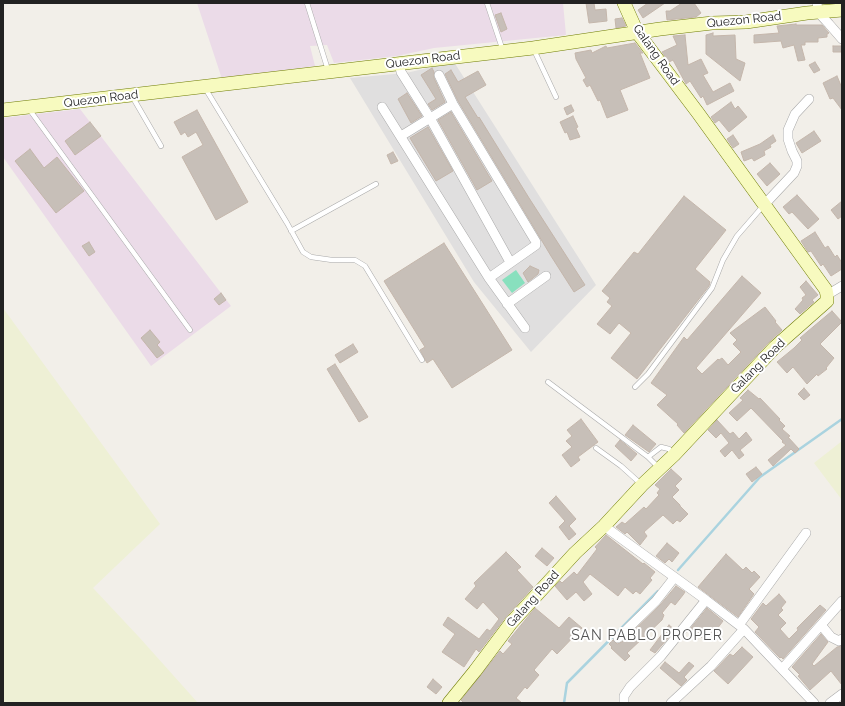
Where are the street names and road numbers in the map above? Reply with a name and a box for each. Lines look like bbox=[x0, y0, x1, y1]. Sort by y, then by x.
street label: Quezon Road bbox=[706, 9, 782, 31]
street label: Galang Road bbox=[630, 22, 682, 88]
street label: Quezon Road bbox=[385, 48, 461, 72]
street label: Quezon Road bbox=[63, 87, 139, 111]
street label: Galang Road bbox=[728, 336, 788, 396]
street label: Galang Road bbox=[504, 568, 562, 630]

